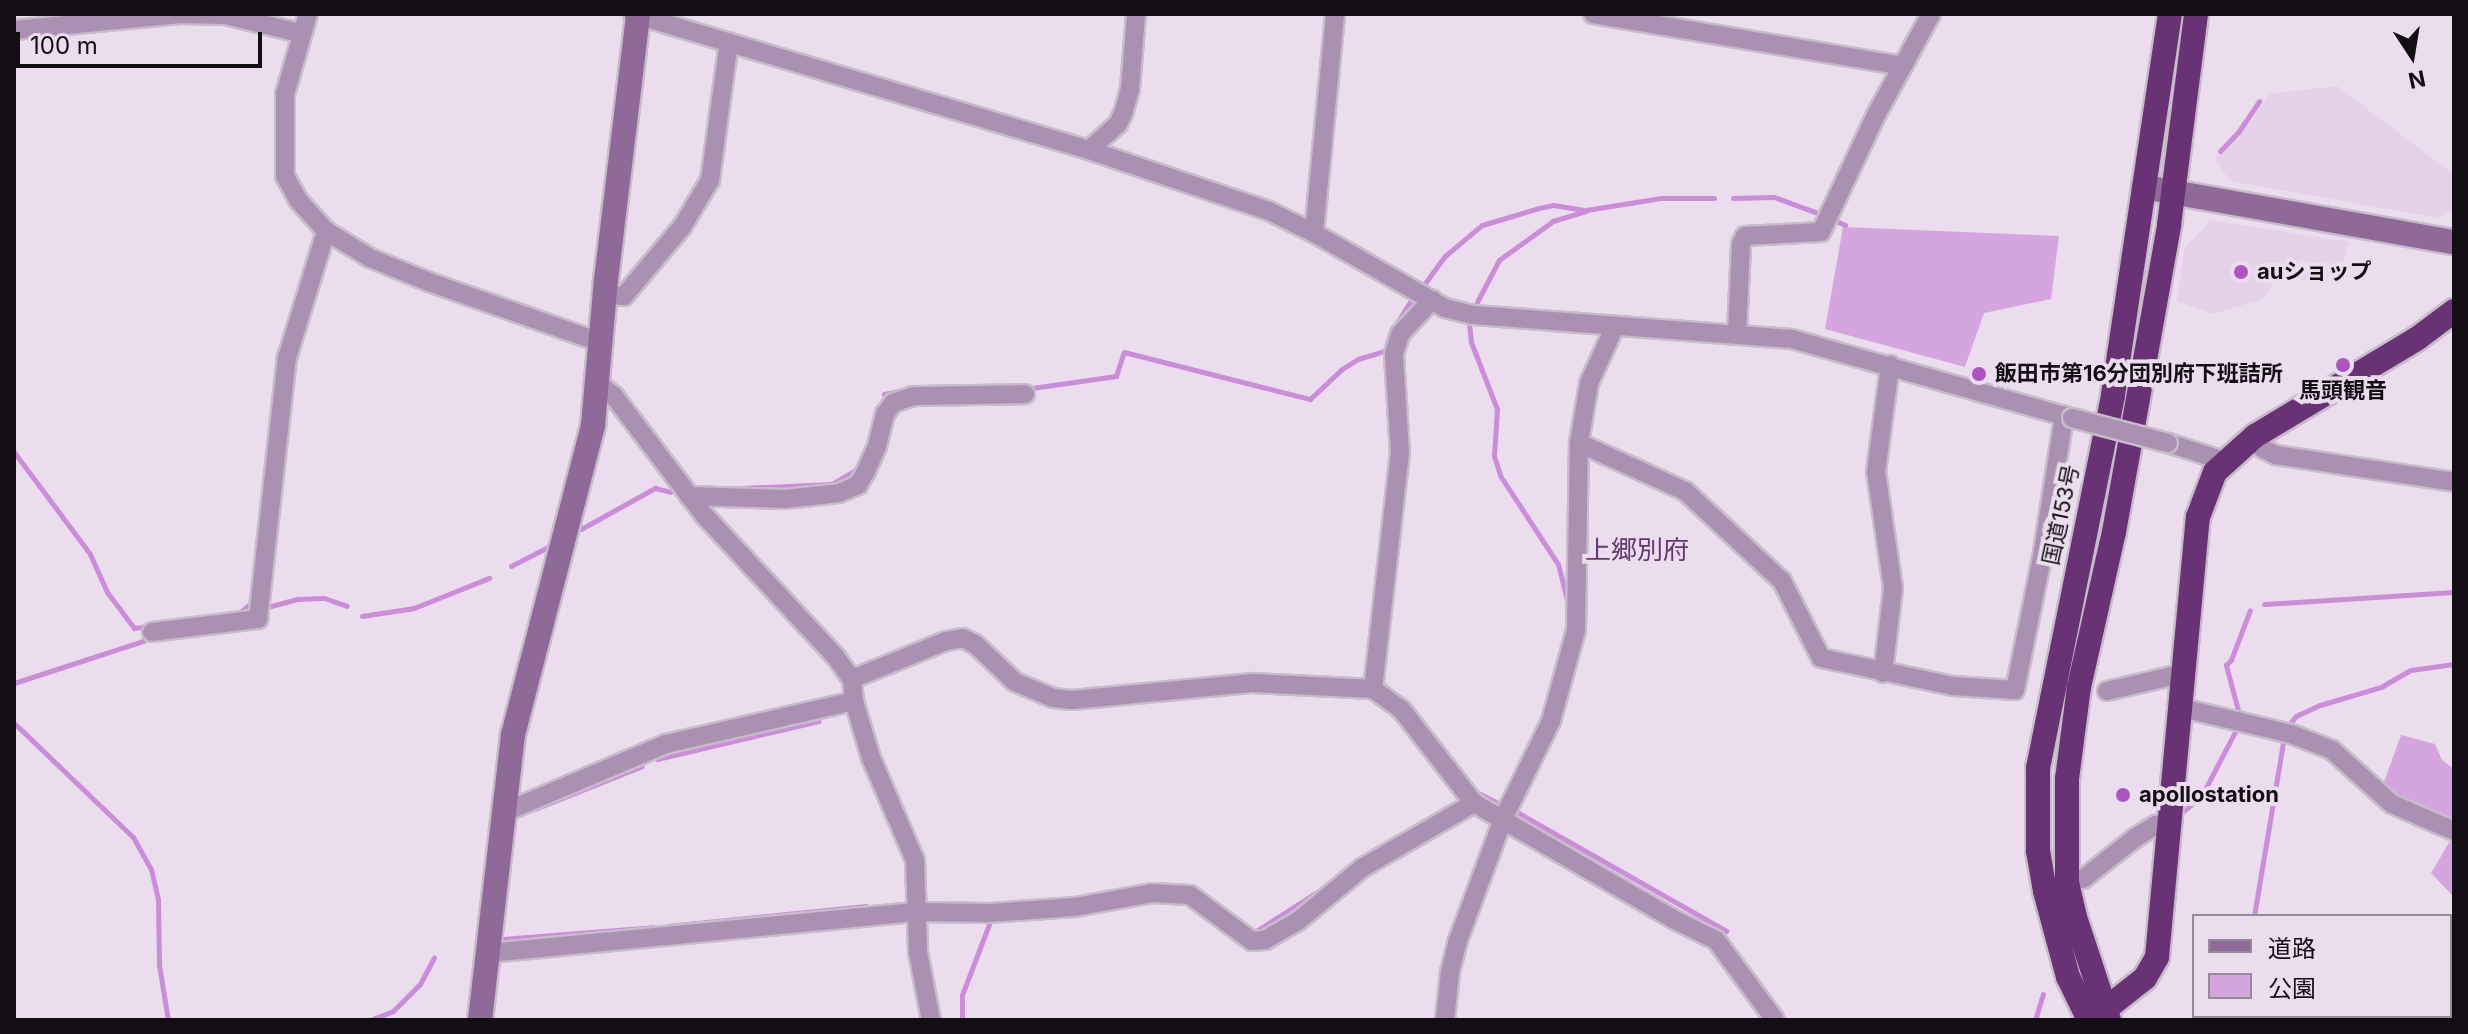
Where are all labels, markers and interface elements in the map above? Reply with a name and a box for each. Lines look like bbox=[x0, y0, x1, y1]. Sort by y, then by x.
scale bar bbox=[20, 16, 266, 66]
north arrow bbox=[2372, 16, 2452, 96]
text: 100 m bbox=[30, 31, 98, 60]
text: N bbox=[2406, 65, 2428, 94]
place label: auショップ bbox=[2257, 259, 2371, 285]
marker: auショップ bbox=[2232, 263, 2250, 281]
marker: 馬頭観音 bbox=[2334, 356, 2352, 374]
place label: 飯田市第16分団別府下班詰所 bbox=[1995, 361, 2283, 387]
marker: 飯田市第16分団別府下班詰所 bbox=[1970, 365, 1988, 383]
place label: 馬頭観音 bbox=[2299, 378, 2387, 404]
street label: 国道153号 bbox=[2037, 462, 2085, 568]
district label: 上郷別府 bbox=[1585, 534, 1689, 566]
place label: apollostation bbox=[2139, 782, 2279, 808]
marker: apollostation bbox=[2114, 786, 2132, 804]
legend bbox=[2192, 914, 2452, 1018]
text: 道路 bbox=[2268, 934, 2316, 963]
text: 公園 bbox=[2268, 974, 2316, 1003]

